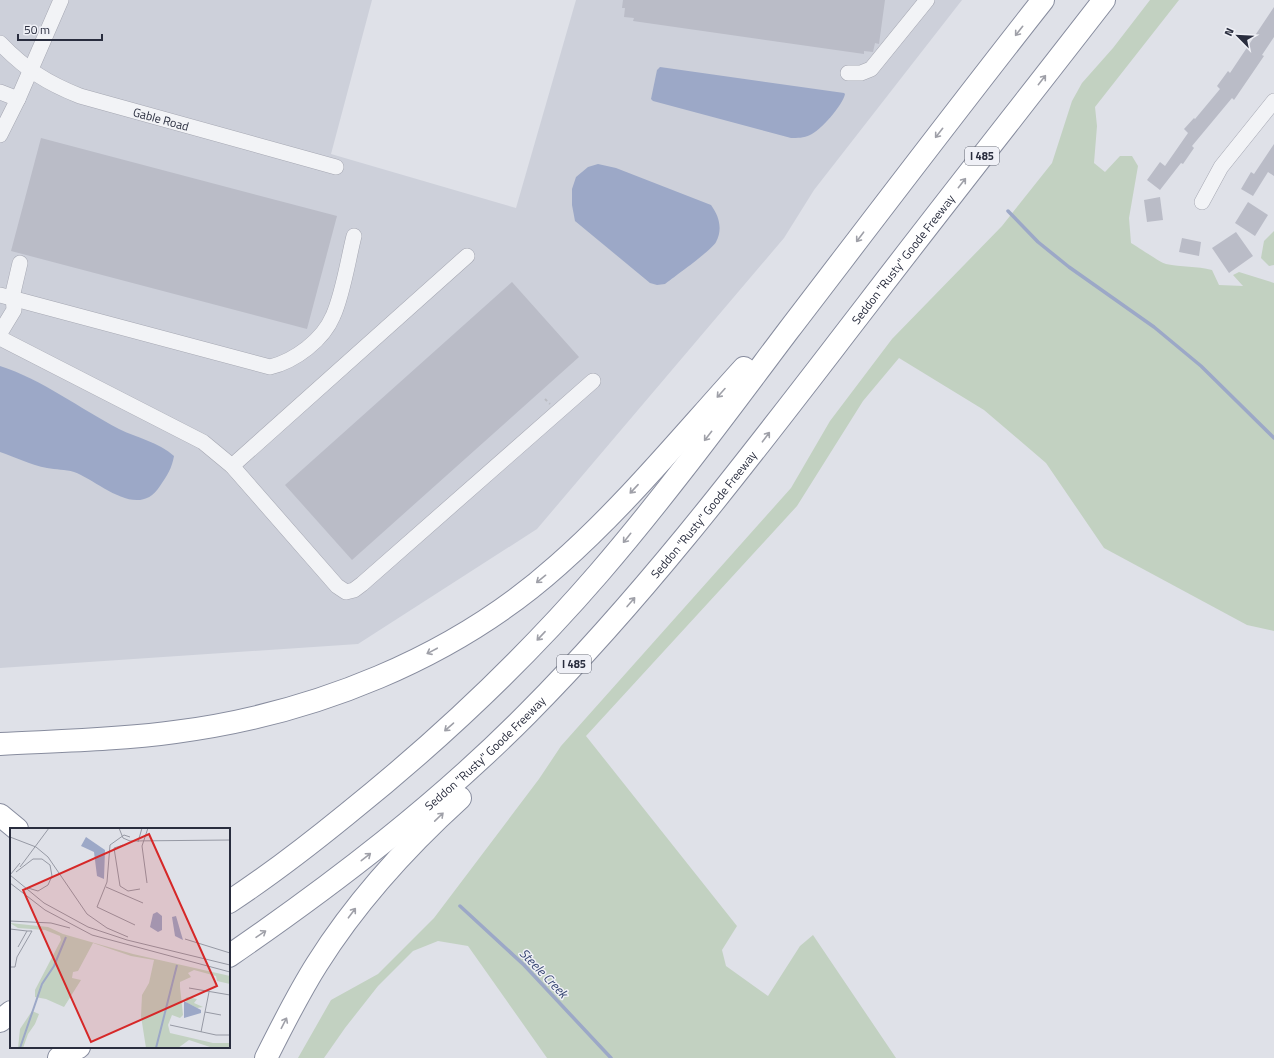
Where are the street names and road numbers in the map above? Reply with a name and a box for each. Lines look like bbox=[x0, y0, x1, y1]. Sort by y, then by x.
street label: Gable Road bbox=[131, 102, 191, 135]
road number: I 485 bbox=[965, 147, 999, 165]
street label: Seddon "Rusty" Goode Freeway bbox=[846, 190, 959, 328]
street label: Seddon "Rusty" Goode Freeway bbox=[645, 446, 761, 582]
road number: I 485 bbox=[557, 655, 591, 673]
street label: Seddon "Rusty" Goode Freeway bbox=[420, 691, 550, 814]

